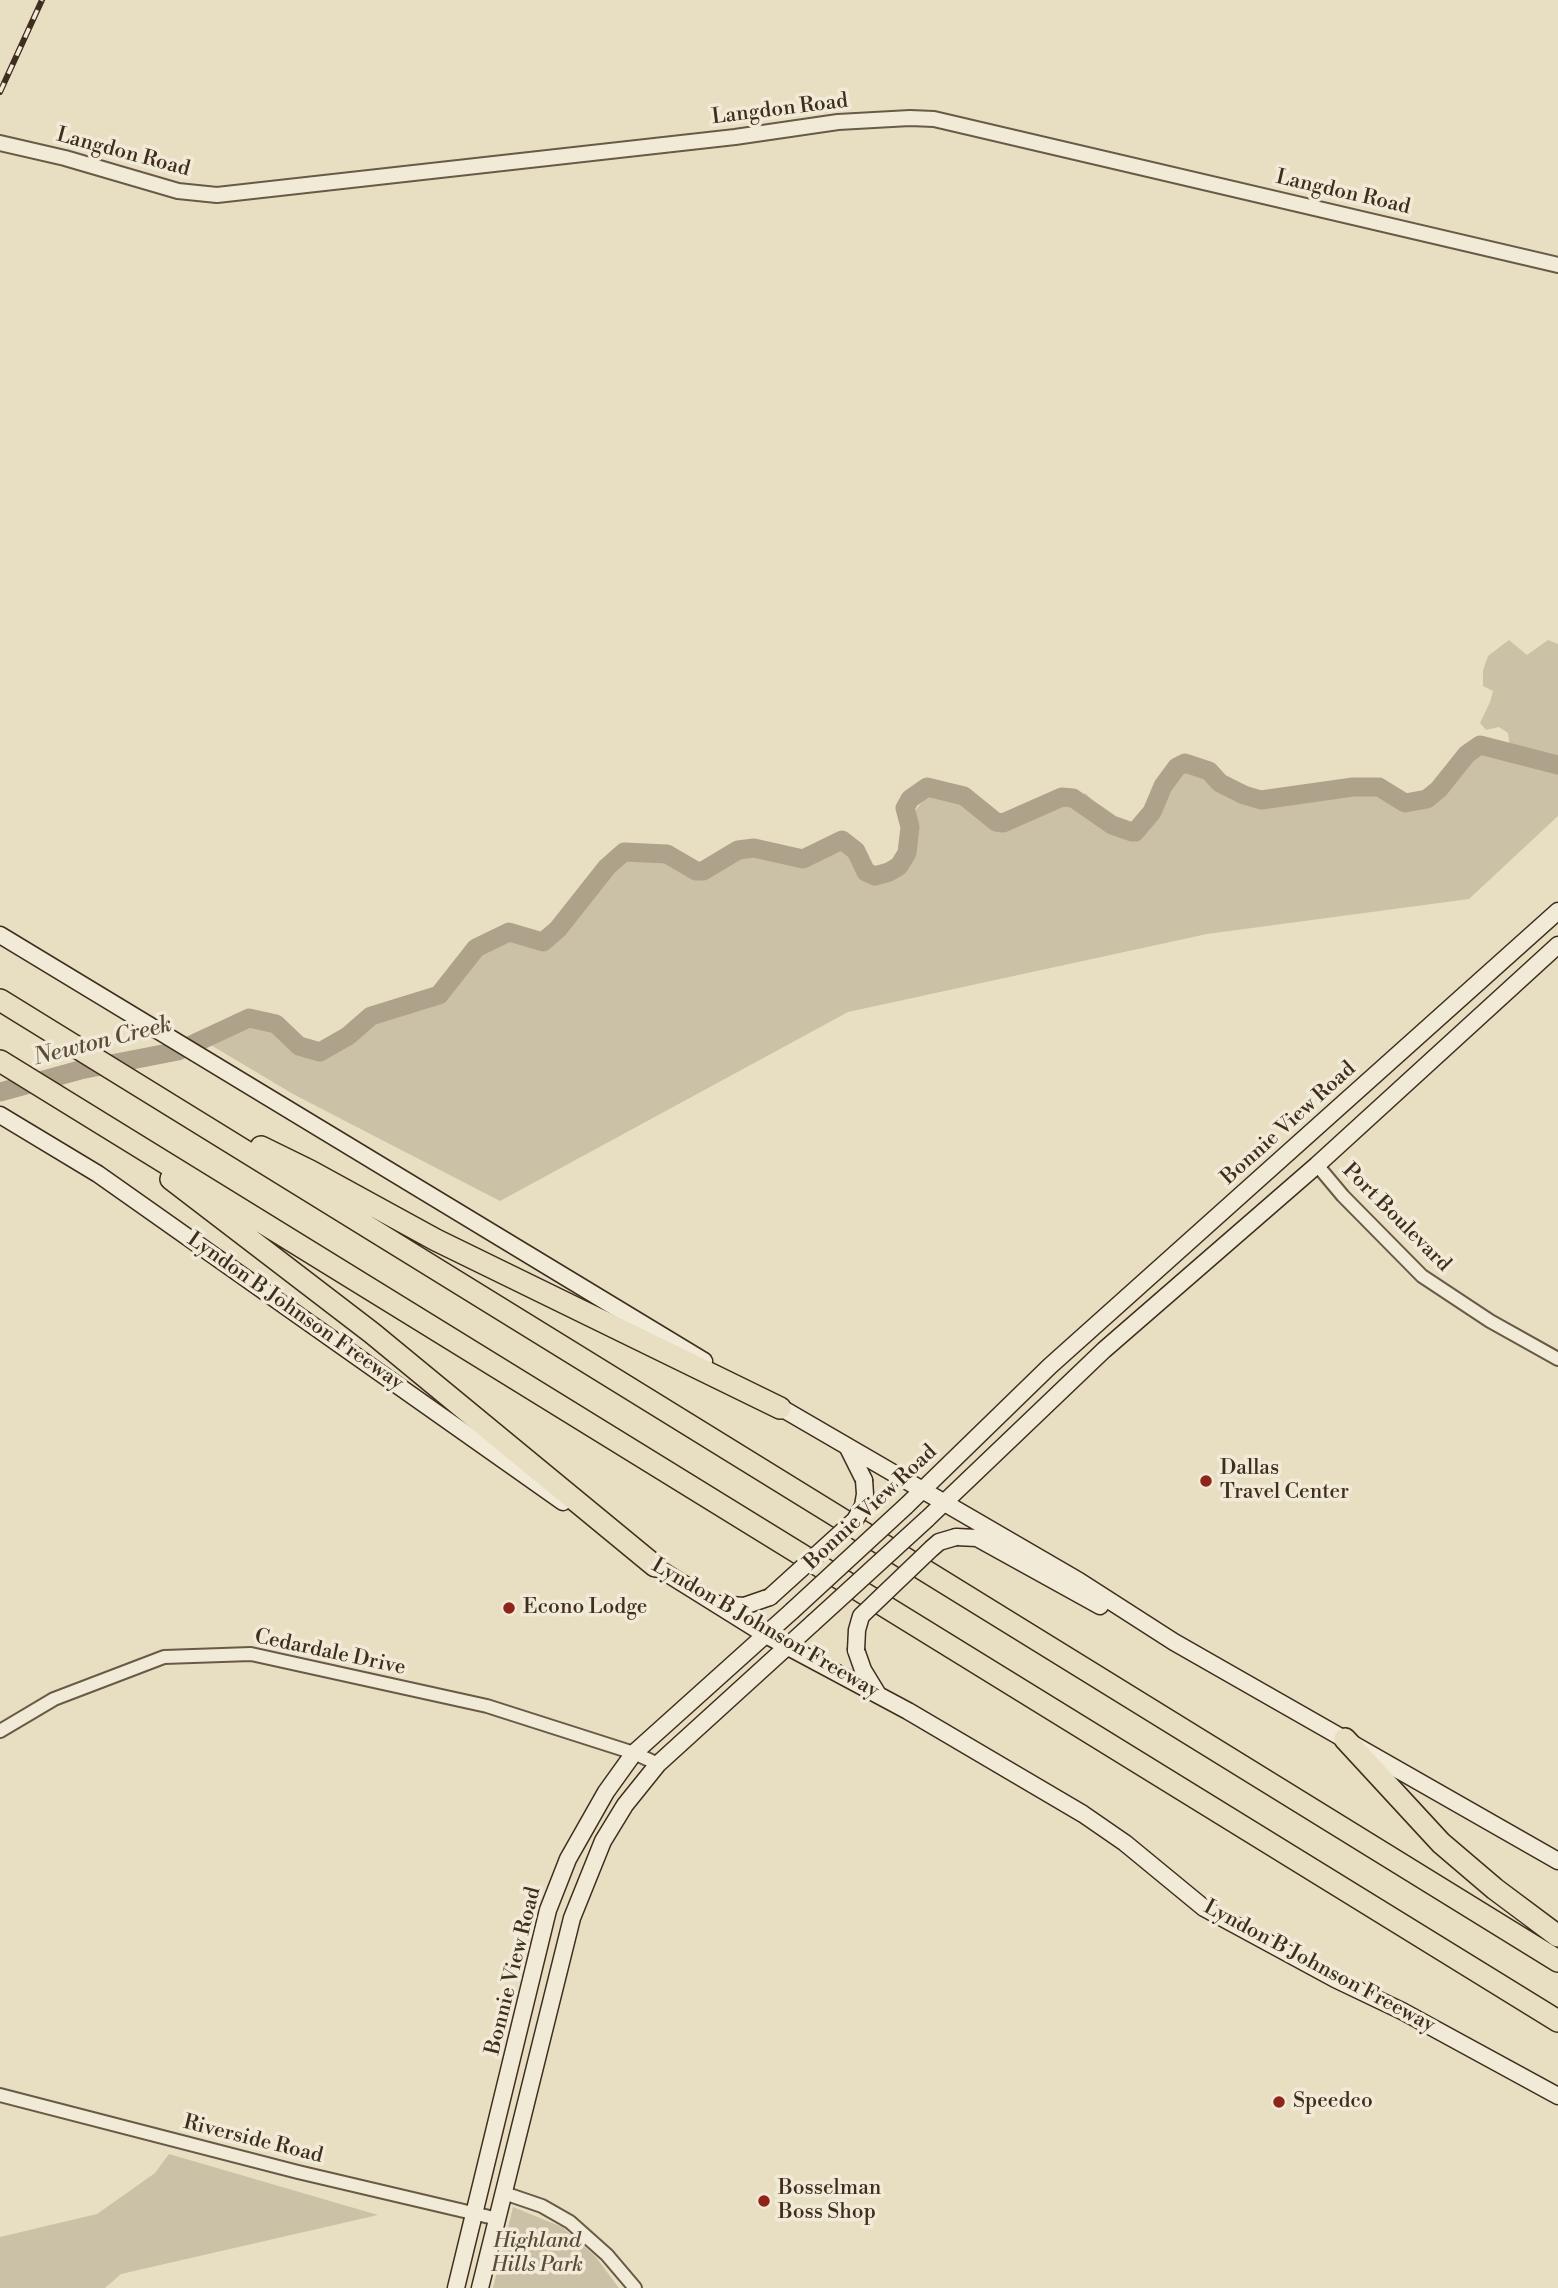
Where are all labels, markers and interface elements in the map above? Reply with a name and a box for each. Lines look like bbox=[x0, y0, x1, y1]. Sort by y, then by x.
street label: Langdon Road bbox=[710, 89, 850, 131]
street label: Langdon Road bbox=[53, 123, 193, 183]
street label: Langdon Road bbox=[1273, 165, 1413, 221]
water label: Newton Creek bbox=[31, 1011, 175, 1073]
street label: Bonnie View Road bbox=[1217, 1057, 1361, 1191]
street label: Port Boulevard bbox=[1336, 1158, 1456, 1278]
street label: Lyndon B Johnson Freeway bbox=[182, 1228, 408, 1396]
street label: Bonnie View Road bbox=[799, 1440, 943, 1576]
place label: Dallas Travel Center bbox=[1220, 1456, 1349, 1506]
marker: Dallas Travel Center bbox=[1198, 1473, 1214, 1489]
street label: Lyndon B Johnson Freeway bbox=[647, 1553, 883, 1705]
place label: Econo Lodge bbox=[523, 1595, 647, 1621]
marker: Econo Lodge bbox=[501, 1600, 517, 1616]
street label: Cedardale Drive bbox=[252, 1625, 408, 1681]
street label: Bonnie View Road bbox=[481, 1884, 547, 2058]
street label: Lyndon B Johnson Freeway bbox=[1199, 1895, 1439, 2039]
place label: Speedco bbox=[1293, 2089, 1373, 2115]
marker: Speedco bbox=[1271, 2094, 1287, 2110]
street label: Riverside Road bbox=[181, 2110, 325, 2170]
place label: Bosselman Boss Shop bbox=[778, 2176, 881, 2226]
marker: Bosselman Boss Shop bbox=[756, 2193, 772, 2209]
park label: Highland Hills Park bbox=[491, 2229, 583, 2279]

